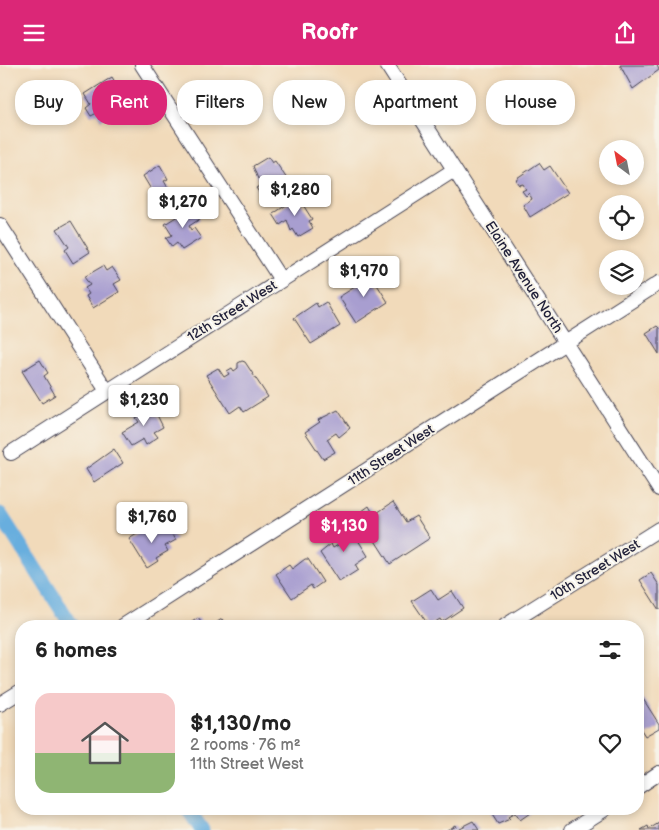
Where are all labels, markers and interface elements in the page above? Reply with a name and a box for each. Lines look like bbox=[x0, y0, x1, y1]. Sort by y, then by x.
icon: menu bbox=[20, 19, 48, 47]
text: Roofr bbox=[301, 19, 358, 46]
icon: share bbox=[611, 19, 639, 47]
chip: Buy bbox=[15, 80, 82, 125]
chip: Rent bbox=[92, 80, 167, 125]
chip: Filters bbox=[177, 80, 263, 125]
chip: New bbox=[273, 80, 345, 125]
chip: Apartment bbox=[355, 80, 476, 125]
chip: House bbox=[486, 80, 575, 125]
north arrow bbox=[599, 140, 644, 185]
map controls bbox=[599, 140, 644, 295]
pin: $1,280 bbox=[254, 175, 336, 217]
text: $1,280 bbox=[270, 181, 320, 200]
pin: $1,270 bbox=[142, 186, 224, 229]
text: $1,270 bbox=[159, 193, 207, 212]
button: locate bbox=[599, 195, 644, 240]
street label: Elaine Avenue North bbox=[481, 218, 567, 336]
button: layers bbox=[599, 250, 644, 295]
pin: $1,970 bbox=[323, 255, 405, 298]
text: $1,970 bbox=[339, 262, 389, 281]
street label: 12th Street West bbox=[184, 276, 281, 345]
pin: $1,230 bbox=[103, 385, 185, 427]
text: $1,230 bbox=[119, 391, 169, 410]
street label: 11th Street West bbox=[345, 420, 438, 489]
pin: $1,760 bbox=[111, 501, 193, 544]
text: $1,760 bbox=[127, 508, 177, 527]
pin: $1,130 bbox=[303, 511, 385, 553]
text: $1,130 bbox=[321, 517, 367, 536]
street label: 10th Street West bbox=[547, 535, 643, 604]
icon: filters bbox=[596, 636, 624, 664]
text: 6 homes bbox=[35, 638, 117, 663]
text: $1,130/mo bbox=[190, 711, 291, 736]
icon: home bbox=[75, 713, 135, 773]
icon: heart bbox=[596, 729, 624, 757]
text: 2 rooms · 76 m² bbox=[190, 736, 301, 755]
text: 11th Street West bbox=[190, 755, 304, 774]

